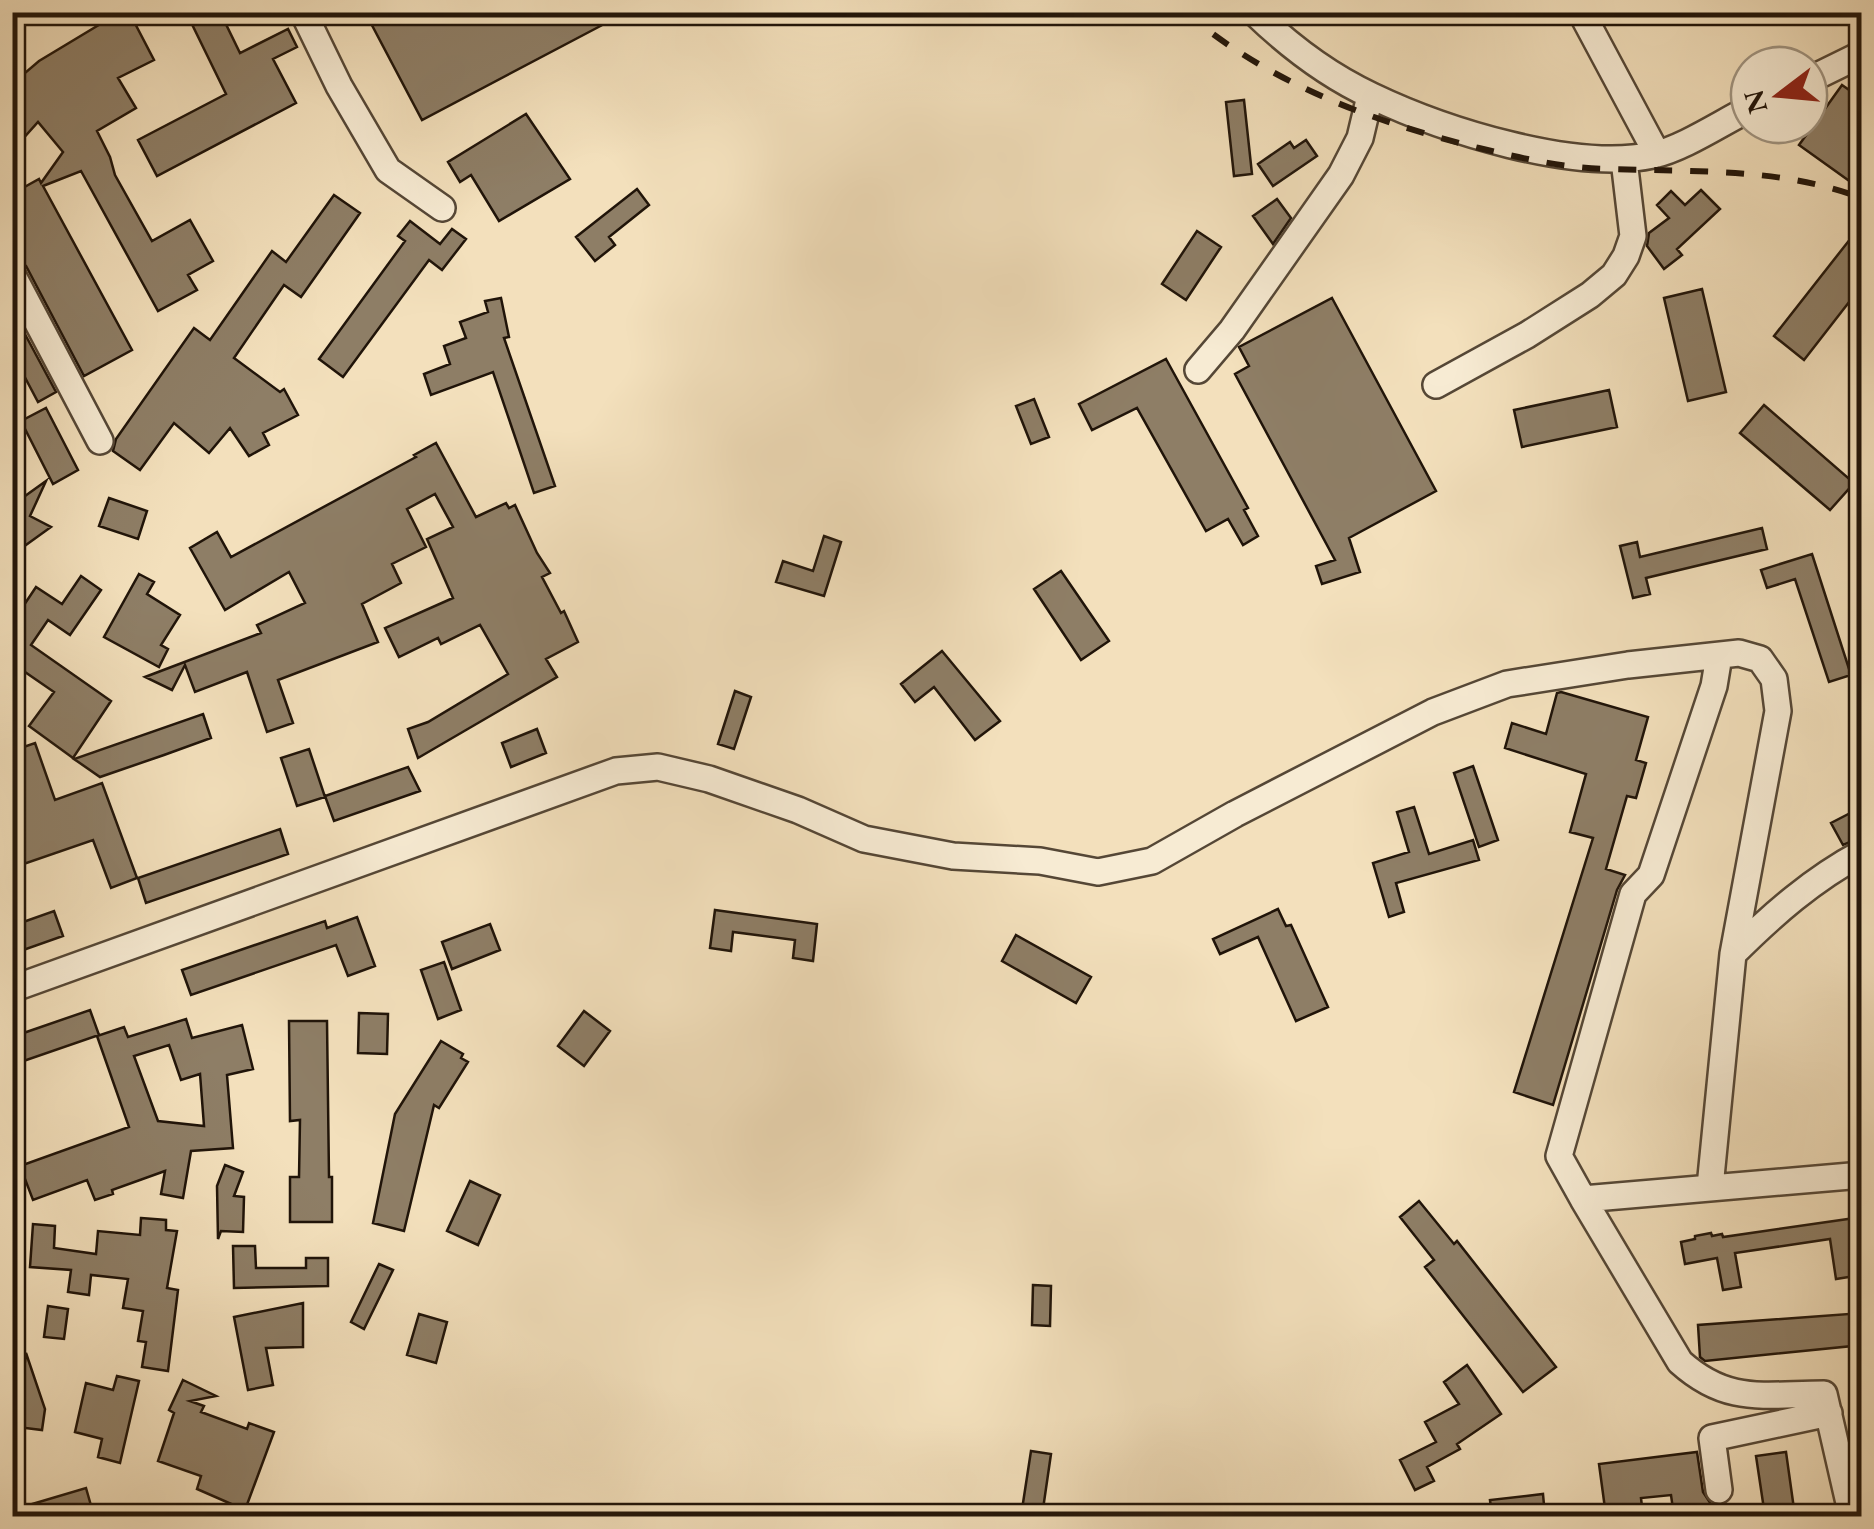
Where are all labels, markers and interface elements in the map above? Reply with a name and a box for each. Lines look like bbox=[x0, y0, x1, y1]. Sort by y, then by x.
north arrow bbox=[1729, 45, 1829, 145]
text: N bbox=[1734, 86, 1775, 118]

